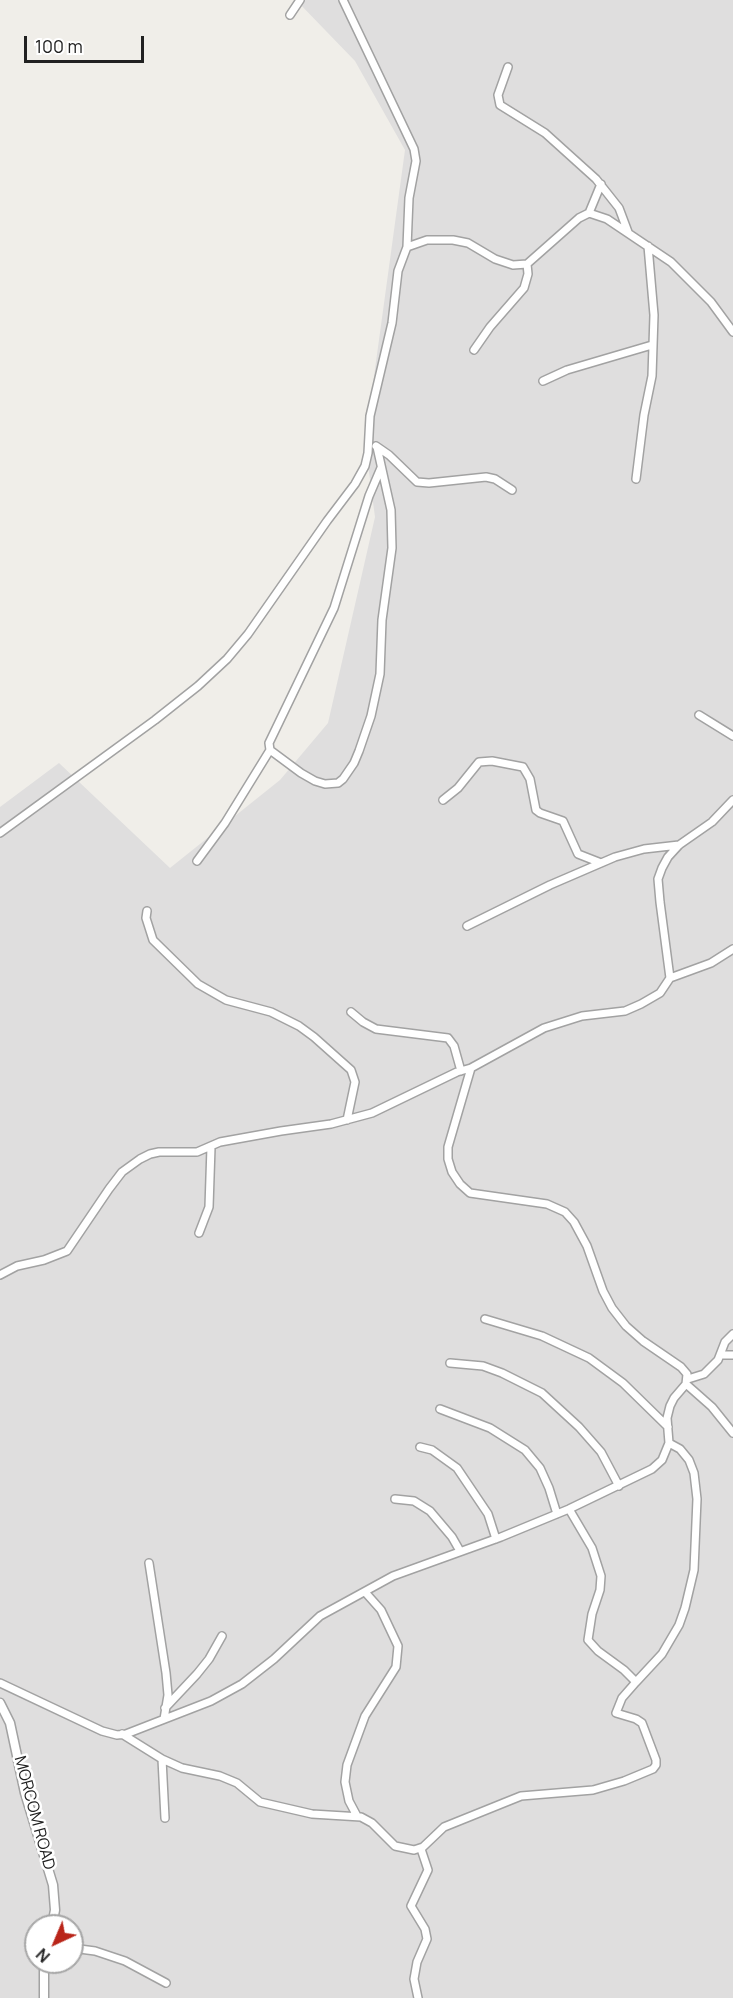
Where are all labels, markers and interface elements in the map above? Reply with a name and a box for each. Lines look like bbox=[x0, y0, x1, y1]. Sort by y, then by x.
scale bar bbox=[27, 24, 147, 62]
text: 100 m bbox=[35, 34, 83, 58]
street label: MORCOM ROAD bbox=[10, 1754, 58, 1872]
north arrow bbox=[24, 1914, 84, 1974]
text: N bbox=[31, 1944, 55, 1967]

